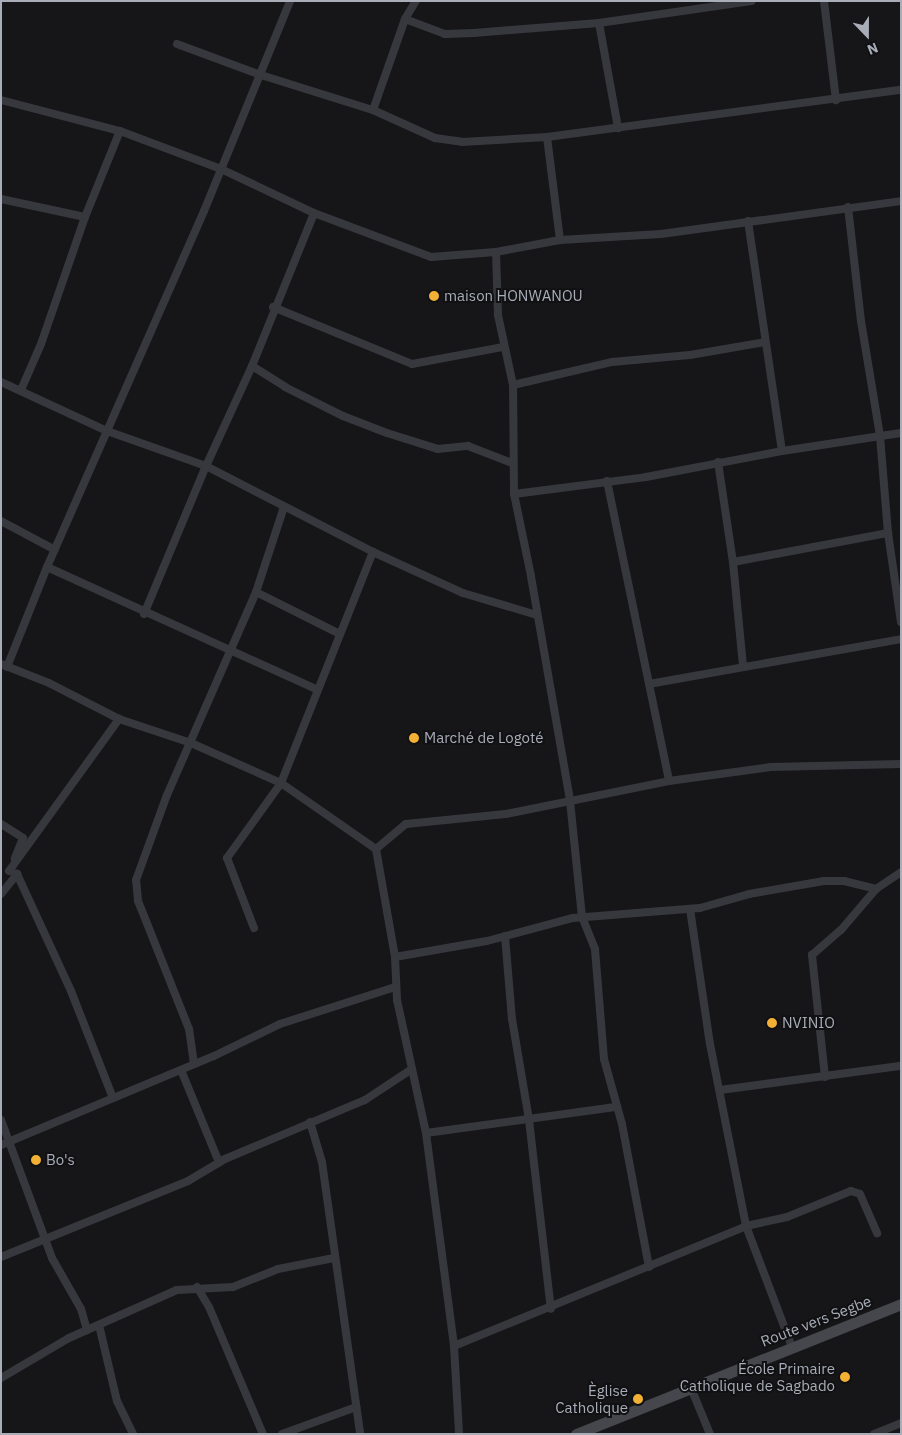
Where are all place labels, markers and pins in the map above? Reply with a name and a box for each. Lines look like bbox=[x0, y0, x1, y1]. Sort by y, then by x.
place label: maison HONWANOU bbox=[444, 287, 583, 305]
marker: maison HONWANOU bbox=[428, 290, 440, 302]
place label: Marché de Logoté bbox=[424, 729, 543, 747]
marker: Marché de Logoté bbox=[408, 732, 420, 744]
place label: NVINIO bbox=[782, 1014, 835, 1032]
marker: NVINIO bbox=[766, 1017, 778, 1029]
place label: Bo's bbox=[46, 1151, 75, 1169]
marker: Bo's bbox=[30, 1154, 42, 1166]
place label: École Primaire Catholique de Sagbado bbox=[680, 1359, 835, 1394]
marker: École Primaire Catholique de Sagbado bbox=[839, 1371, 851, 1383]
place label: Èglise Catholique bbox=[555, 1381, 628, 1416]
marker: Èglise Catholique bbox=[632, 1393, 644, 1405]

